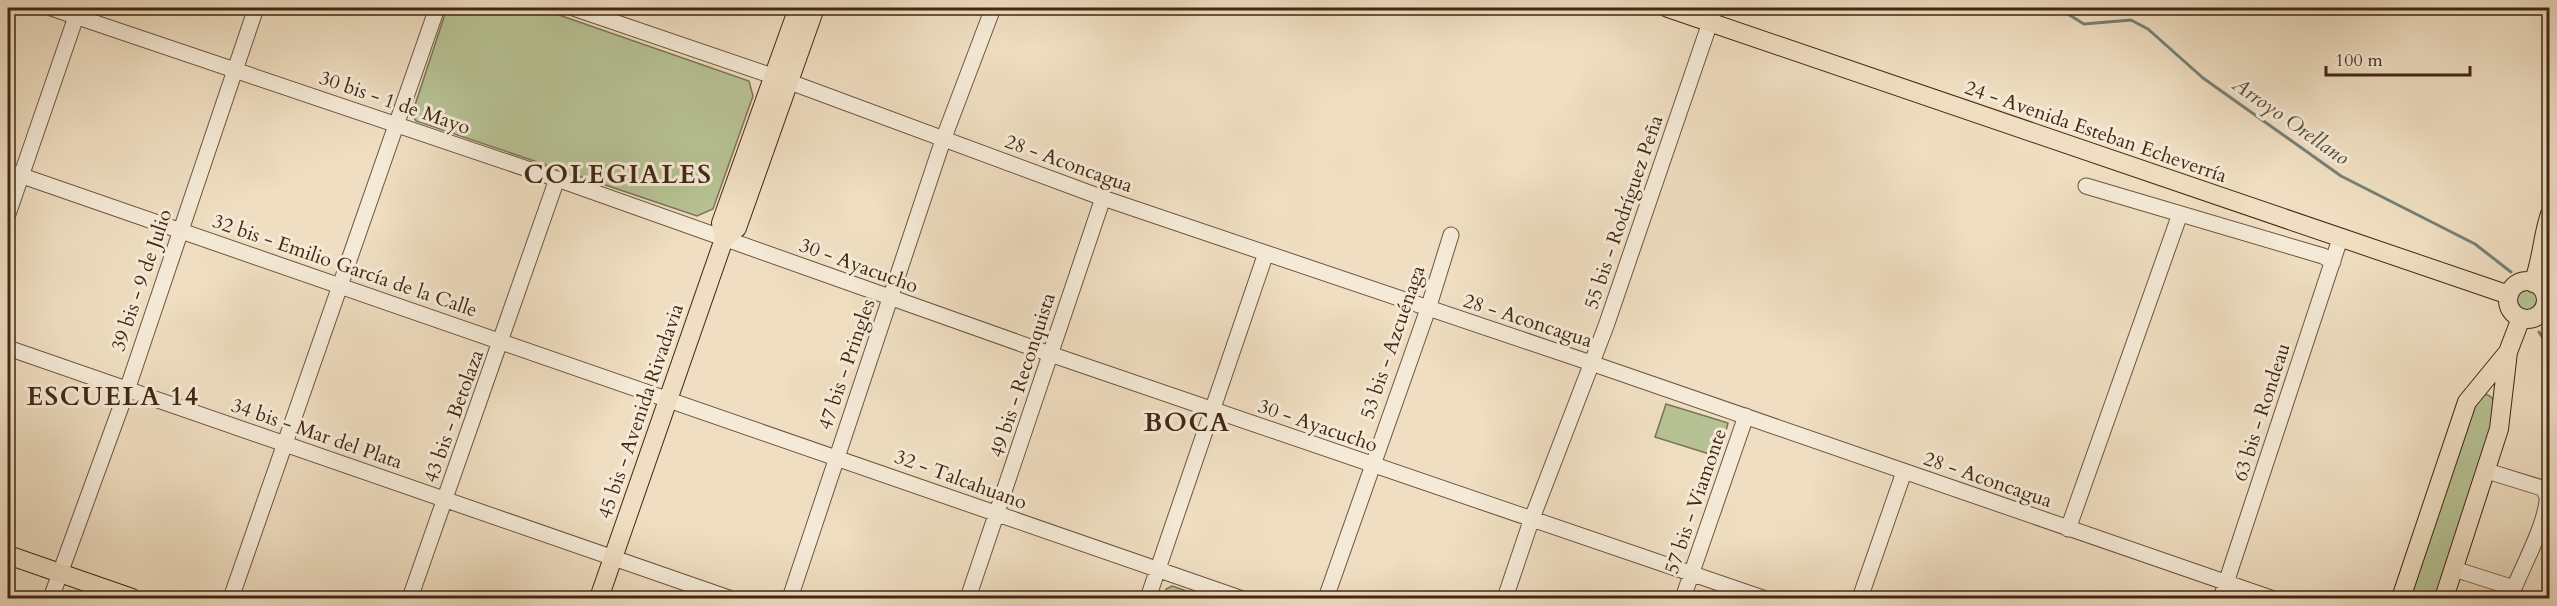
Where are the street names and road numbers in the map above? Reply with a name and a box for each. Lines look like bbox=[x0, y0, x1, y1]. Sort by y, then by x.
street label: 30 bis - 1 de Mayo bbox=[316, 64, 474, 141]
street label: 24 - Avenida Esteban Echeverría bbox=[1961, 74, 2231, 189]
street label: 55 bis - Rodríguez Peña bbox=[1578, 111, 1669, 313]
street label: 28 - Aconcagua bbox=[1001, 128, 1137, 199]
street label: 39 bis - 9 de Julio bbox=[105, 205, 178, 355]
street label: 32 bis - Emilio García de la Calle bbox=[209, 207, 481, 324]
street label: 30 - Ayacucho bbox=[796, 231, 922, 300]
street label: 53 bis - Azcuénaga bbox=[1354, 261, 1432, 423]
street label: 28 - Aconcagua bbox=[1460, 287, 1596, 354]
street label: 49 bis - Reconquista bbox=[983, 289, 1062, 461]
street label: 47 bis - Pringles bbox=[811, 295, 881, 433]
street label: 45 bis - Avenida Rivadavia bbox=[591, 300, 690, 522]
street label: 63 bis - Rondeau bbox=[2226, 340, 2297, 485]
street label: 43 bis - Betolaza bbox=[417, 346, 490, 486]
street label: 34 bis - Mar del Plata bbox=[228, 392, 406, 476]
street label: 30 - Ayacucho bbox=[1255, 392, 1381, 459]
street label: 57 bis - Viamonte bbox=[1658, 425, 1733, 577]
street label: 32 - Talcahuano bbox=[891, 443, 1031, 516]
street label: 28 - Aconcagua bbox=[1920, 445, 2056, 514]

